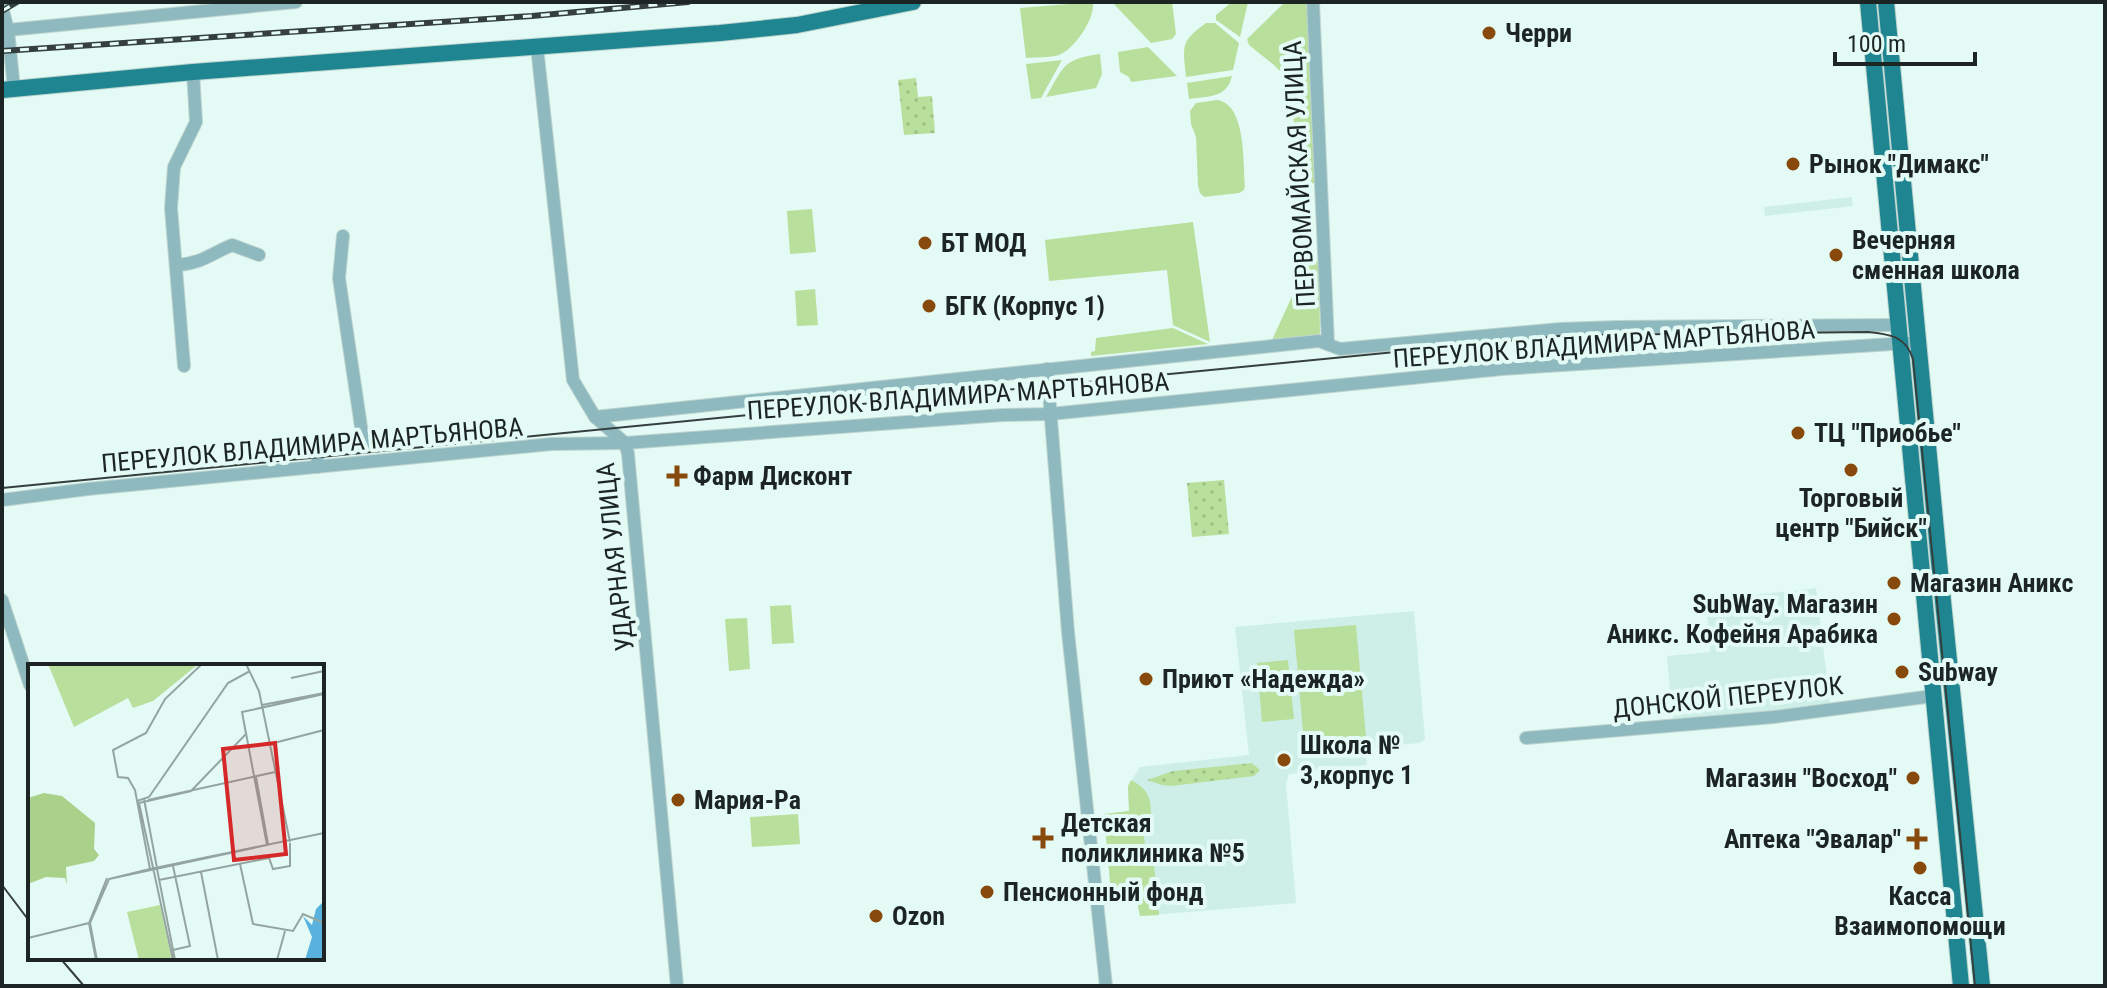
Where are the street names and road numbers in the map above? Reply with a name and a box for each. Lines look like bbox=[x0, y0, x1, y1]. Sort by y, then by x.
street label: ПЕРВОМАЙСКАЯ УЛИЦА bbox=[1277, 40, 1321, 308]
street label: ПЕРЕУЛОК ВЛАДИМИРА МАРТЬЯНОВА bbox=[1392, 314, 1816, 374]
street label: ПЕРЕУЛОК ВЛАДИМИРА МАРТЬЯНОВА bbox=[746, 366, 1170, 426]
street label: ПЕРЕУЛОК ВЛАДИМИРА МАРТЬЯНОВА bbox=[100, 412, 524, 478]
street label: УДАРНАЯ УЛИЦА bbox=[590, 461, 640, 653]
street label: ДОНСКОЙ ПЕРЕУЛОК bbox=[1611, 670, 1845, 724]

